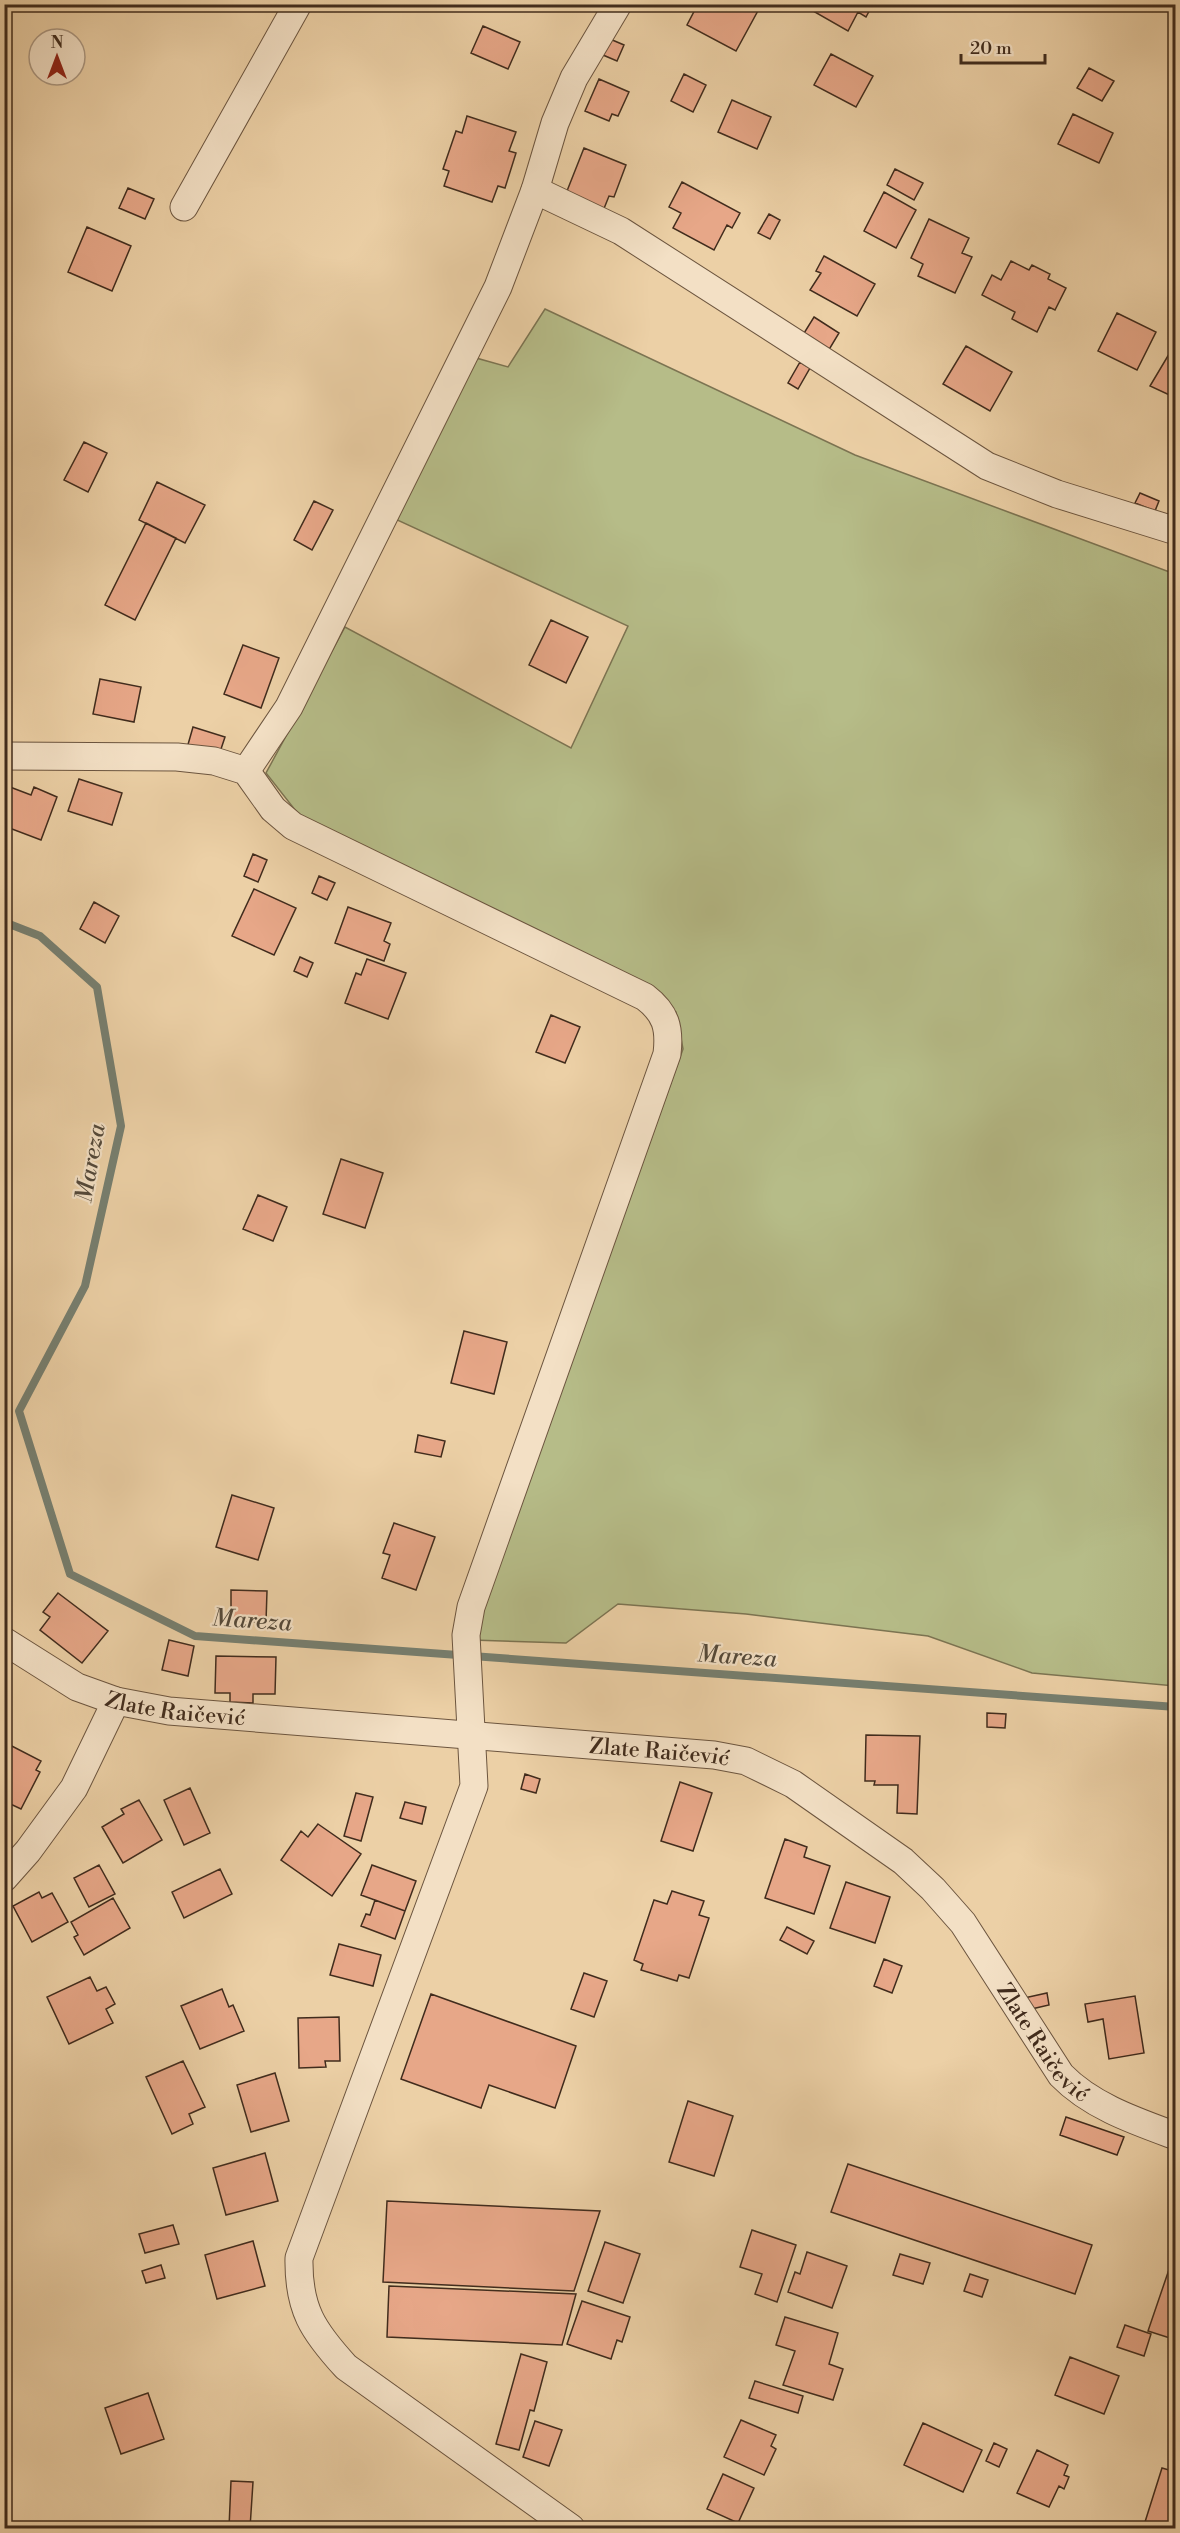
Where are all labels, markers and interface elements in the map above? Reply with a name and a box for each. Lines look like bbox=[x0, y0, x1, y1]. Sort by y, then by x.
north arrow bbox=[27, 27, 87, 87]
scale bar bbox=[961, 27, 1045, 65]
text: N bbox=[51, 33, 64, 53]
text: 20 m bbox=[970, 37, 1012, 60]
water label: Mareza bbox=[69, 1121, 113, 1205]
water label: Mareza bbox=[211, 1603, 294, 1639]
water label: Mareza bbox=[696, 1639, 779, 1675]
street label: Zlate Raičević bbox=[101, 1686, 247, 1732]
street label: Zlate Raičević bbox=[588, 1733, 732, 1773]
street label: Zlate Raičević bbox=[990, 1978, 1094, 2109]

